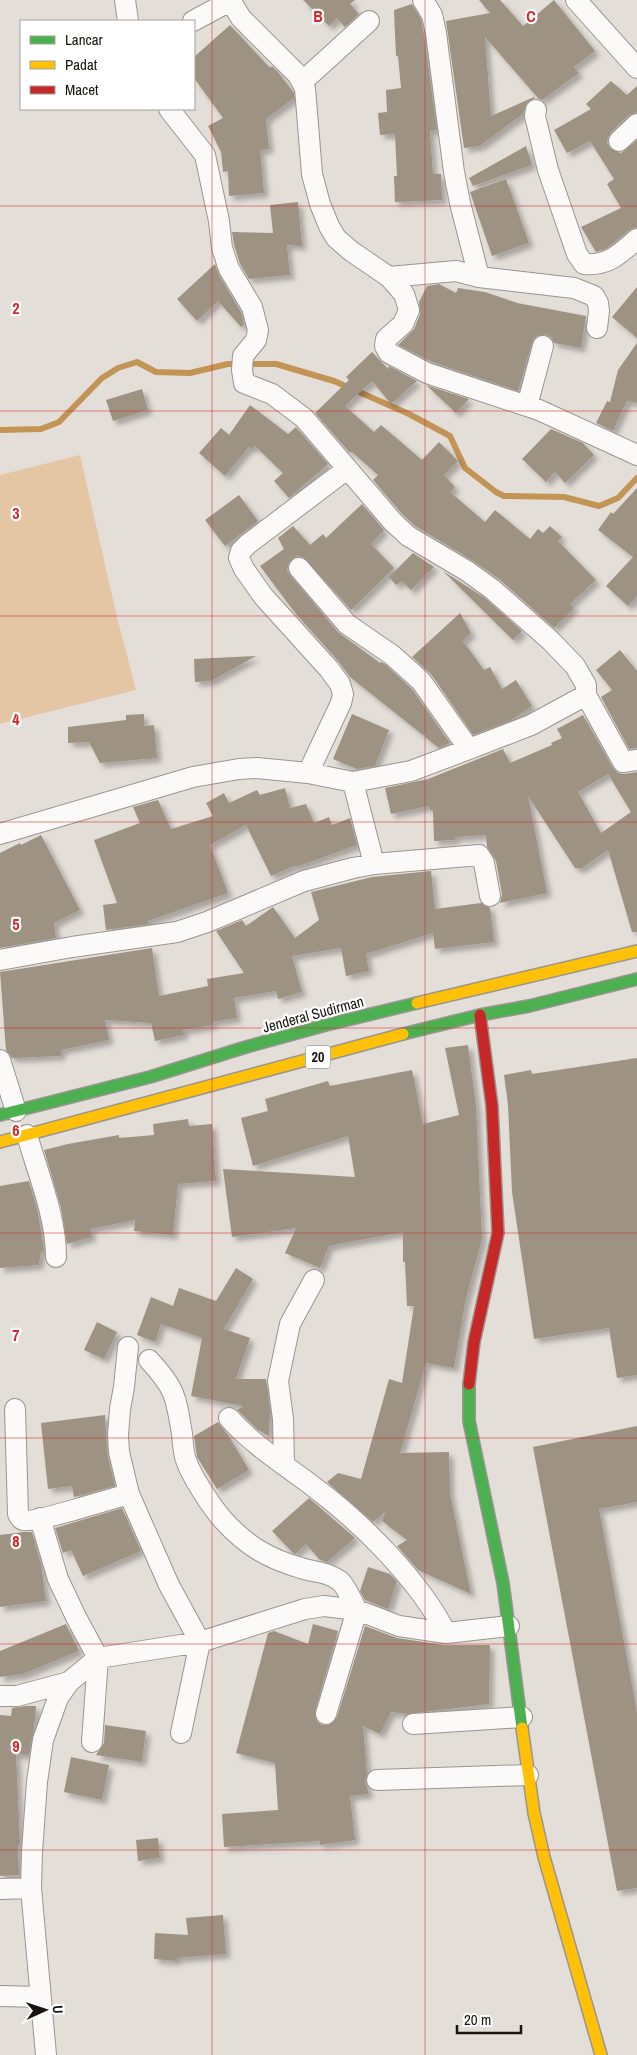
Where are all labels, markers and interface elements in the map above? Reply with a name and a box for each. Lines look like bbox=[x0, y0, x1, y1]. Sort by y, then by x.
text: B bbox=[313, 5, 323, 27]
text: C bbox=[526, 5, 536, 27]
legend bbox=[20, 20, 195, 110]
text: Lancar bbox=[65, 29, 103, 50]
text: Padat bbox=[65, 54, 98, 75]
text: Macet bbox=[65, 79, 99, 100]
text: 2 bbox=[12, 297, 20, 319]
text: 3 bbox=[12, 502, 20, 524]
text: 4 bbox=[12, 708, 20, 730]
text: 5 bbox=[12, 913, 20, 935]
street label: Jenderal Sudirman bbox=[260, 990, 366, 1038]
road number: 20 bbox=[306, 1046, 330, 1068]
text: 6 bbox=[12, 1119, 20, 1141]
text: 7 bbox=[12, 1324, 20, 1346]
text: 8 bbox=[12, 1530, 20, 1552]
text: 9 bbox=[12, 1735, 20, 1757]
north arrow bbox=[20, 1985, 70, 2035]
scale bar bbox=[457, 2002, 521, 2034]
text: U bbox=[49, 2005, 67, 2014]
text: 20 m bbox=[464, 2009, 491, 2030]

